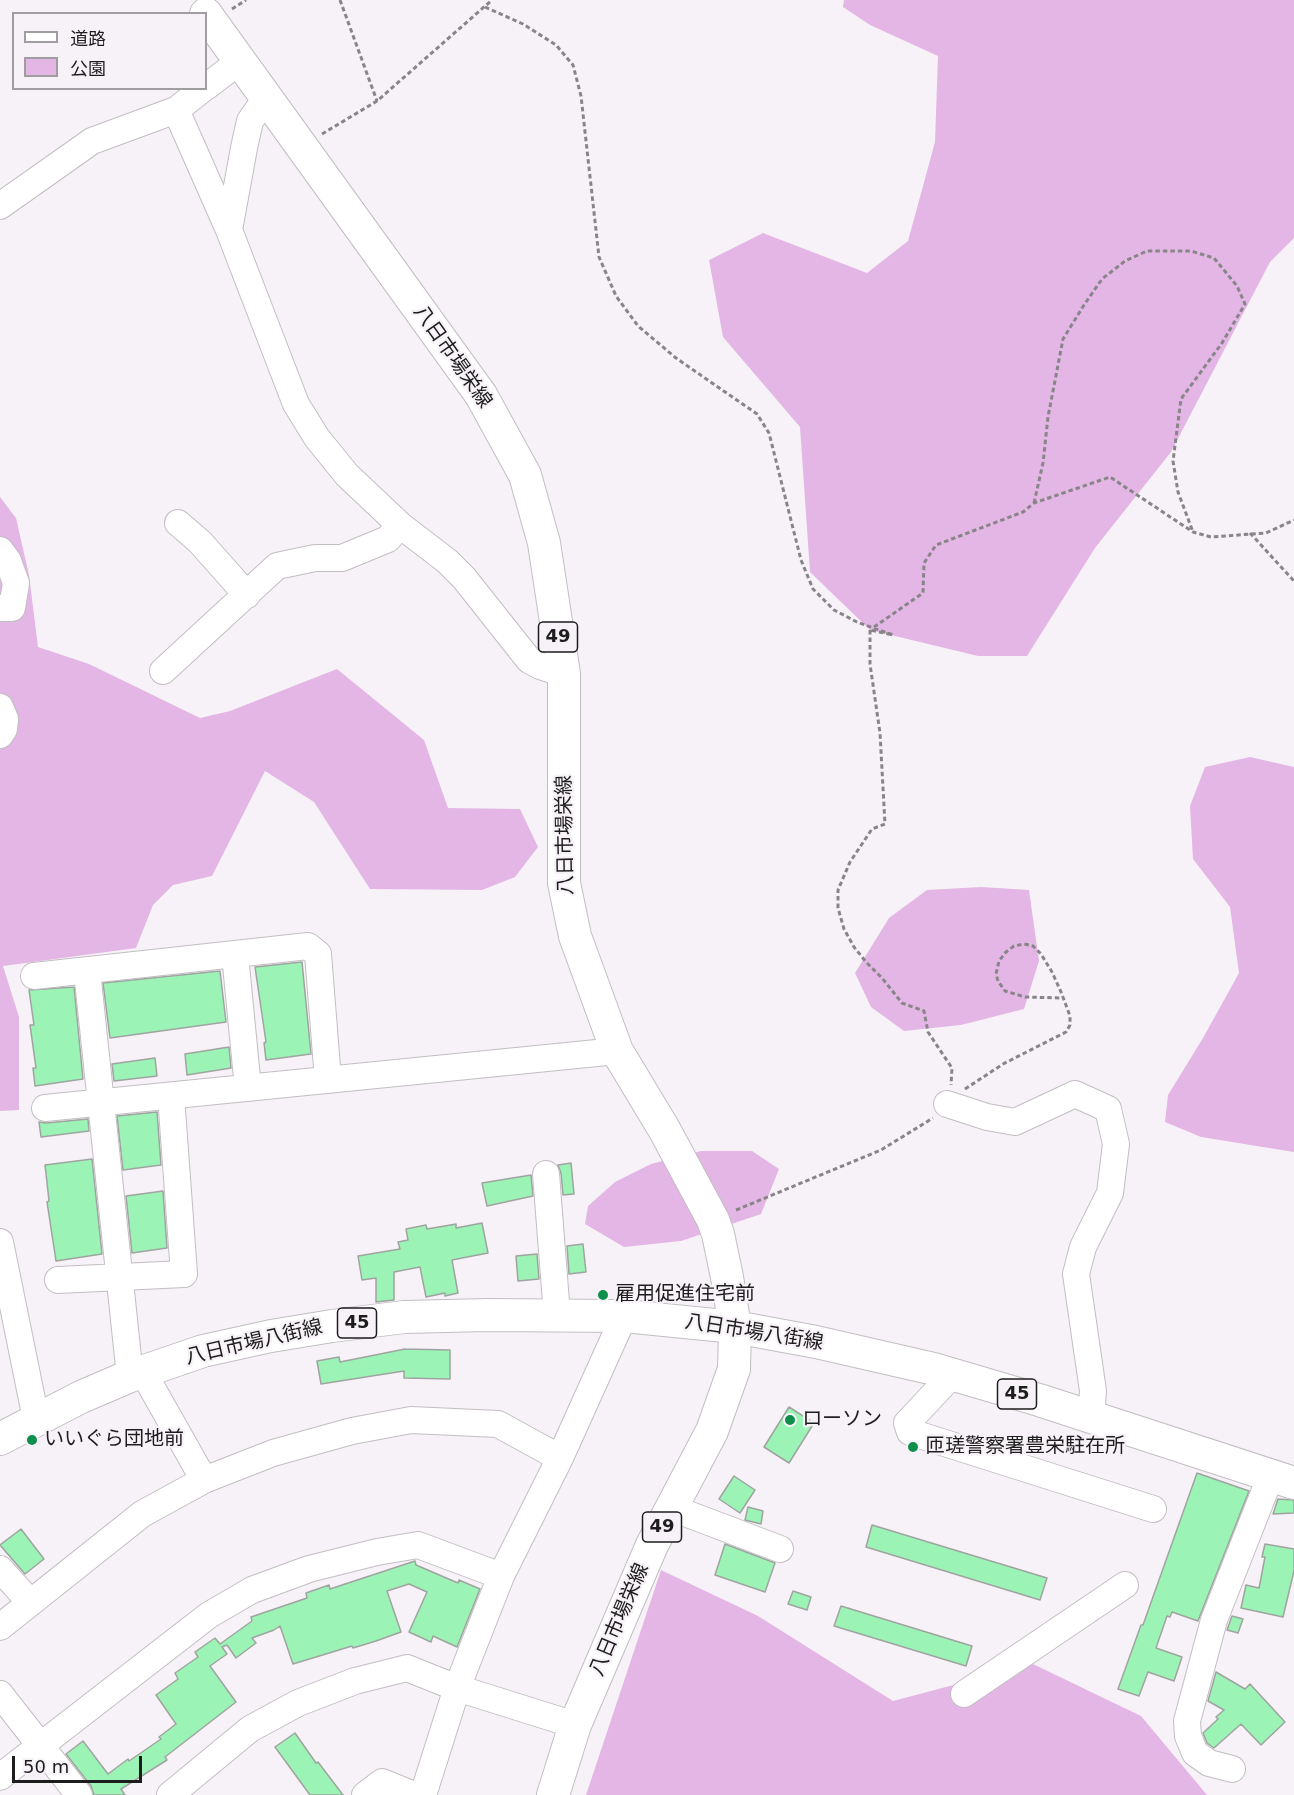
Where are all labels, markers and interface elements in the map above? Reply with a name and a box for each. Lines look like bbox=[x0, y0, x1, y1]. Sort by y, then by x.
legend bbox=[12, 12, 207, 90]
text: 道路 bbox=[70, 28, 106, 49]
text: 公園 bbox=[70, 58, 106, 79]
street label: 八日市場栄線 bbox=[408, 301, 496, 413]
road number: 49 bbox=[538, 622, 578, 652]
street label: 八日市場栄線 bbox=[553, 775, 579, 895]
place label: 雇用促進住宅前 bbox=[615, 1283, 755, 1307]
marker: 雇用促進住宅前 bbox=[596, 1288, 610, 1302]
road number: 45 bbox=[338, 1308, 376, 1338]
street label: 八日市場八街線 bbox=[683, 1310, 825, 1356]
street label: 八日市場八街線 bbox=[183, 1316, 325, 1370]
road number: 45 bbox=[998, 1379, 1036, 1409]
place label: ローソン bbox=[802, 1408, 882, 1432]
marker: ローソン bbox=[783, 1413, 797, 1427]
place label: いいぐら団地前 bbox=[44, 1428, 184, 1452]
marker: いいぐら団地前 bbox=[25, 1433, 39, 1447]
place label: 匝瑳警察署豊栄駐在所 bbox=[925, 1435, 1125, 1459]
marker: 匝瑳警察署豊栄駐在所 bbox=[906, 1440, 920, 1454]
road number: 49 bbox=[642, 1512, 682, 1542]
street label: 八日市場栄線 bbox=[586, 1560, 654, 1680]
scale bar bbox=[15, 1744, 146, 1782]
text: 50 m bbox=[23, 1756, 69, 1777]

